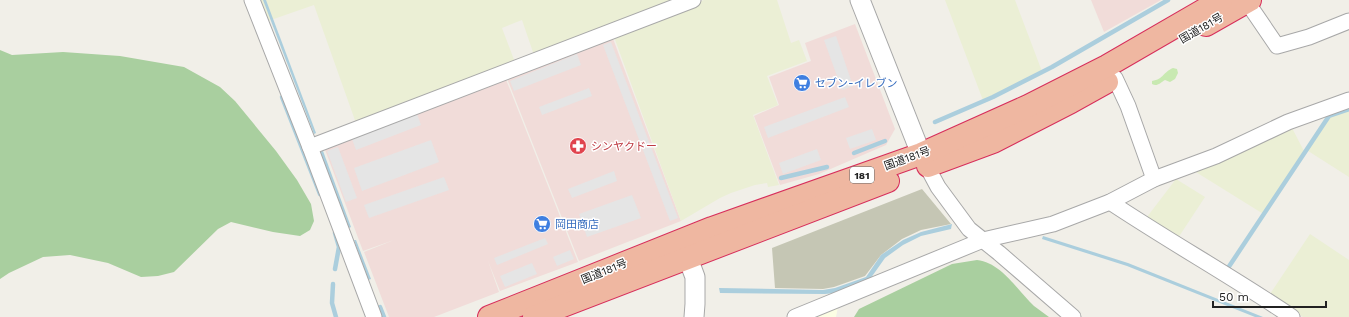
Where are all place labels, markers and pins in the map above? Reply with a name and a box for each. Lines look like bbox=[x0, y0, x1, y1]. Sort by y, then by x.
supermarket icon: セブン-イレブン bbox=[792, 73, 812, 93]
place label: セブン-イレブン bbox=[815, 77, 898, 90]
pharmacy icon: シンヤクドー bbox=[568, 136, 588, 156]
place label: シンヤクドー bbox=[591, 140, 657, 153]
supermarket icon: 岡田商店 bbox=[532, 214, 552, 234]
place label: 岡田商店 bbox=[555, 218, 599, 231]

